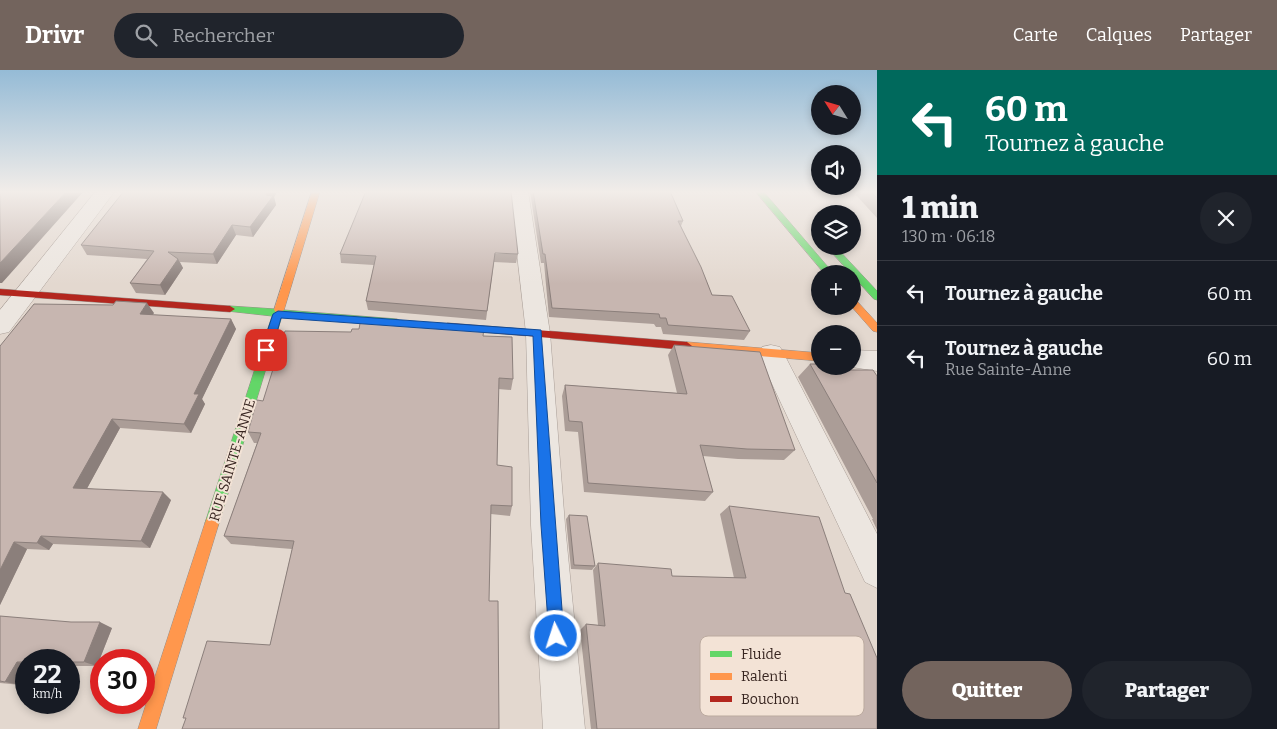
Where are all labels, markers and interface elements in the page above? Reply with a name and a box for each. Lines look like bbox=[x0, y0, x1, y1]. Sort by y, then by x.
search box bbox=[114, 13, 464, 58]
text: Drivr bbox=[25, 21, 84, 49]
icon: search bbox=[132, 21, 160, 49]
text: Rechercher bbox=[172, 24, 274, 47]
text: Carte bbox=[1013, 24, 1058, 46]
text: Calques bbox=[1086, 24, 1152, 46]
text: Partager bbox=[1180, 24, 1252, 46]
north arrow bbox=[811, 85, 861, 135]
map controls bbox=[811, 85, 861, 375]
text: 60 m bbox=[985, 88, 1068, 130]
icon: left bbox=[902, 90, 967, 155]
text: Tournez à gauche bbox=[985, 130, 1164, 157]
button: sound bbox=[811, 145, 861, 195]
text: 1 min bbox=[902, 190, 978, 226]
button: close bbox=[1200, 192, 1252, 244]
button: layers bbox=[811, 205, 861, 255]
text: 130 m · 06:18 bbox=[902, 227, 995, 246]
button: + bbox=[811, 265, 861, 315]
icon: left bbox=[902, 279, 930, 307]
text: Tournez à gauche bbox=[945, 282, 1103, 305]
text: 60 m bbox=[1207, 282, 1252, 305]
button: − bbox=[811, 325, 861, 375]
pin bbox=[245, 329, 287, 371]
icon: arrive bbox=[252, 336, 280, 364]
text: Tournez à gauche bbox=[945, 337, 1103, 360]
icon: left bbox=[902, 344, 930, 372]
text: 60 m bbox=[1207, 347, 1252, 370]
text: Rue Sainte-Anne bbox=[945, 360, 1071, 379]
street label: RUE SAINTE-ANNE bbox=[206, 397, 259, 523]
position arrow bbox=[529, 609, 581, 661]
legend bbox=[700, 636, 864, 716]
text: Fluide bbox=[741, 646, 782, 663]
speed limit sign: 30 bbox=[90, 649, 155, 714]
text: 22 bbox=[33, 660, 62, 690]
button: Quitter bbox=[902, 661, 1072, 719]
button: Partager bbox=[1082, 661, 1252, 719]
text: Ralenti bbox=[741, 668, 787, 685]
text: km/h bbox=[33, 687, 62, 701]
text: Bouchon bbox=[741, 691, 799, 708]

